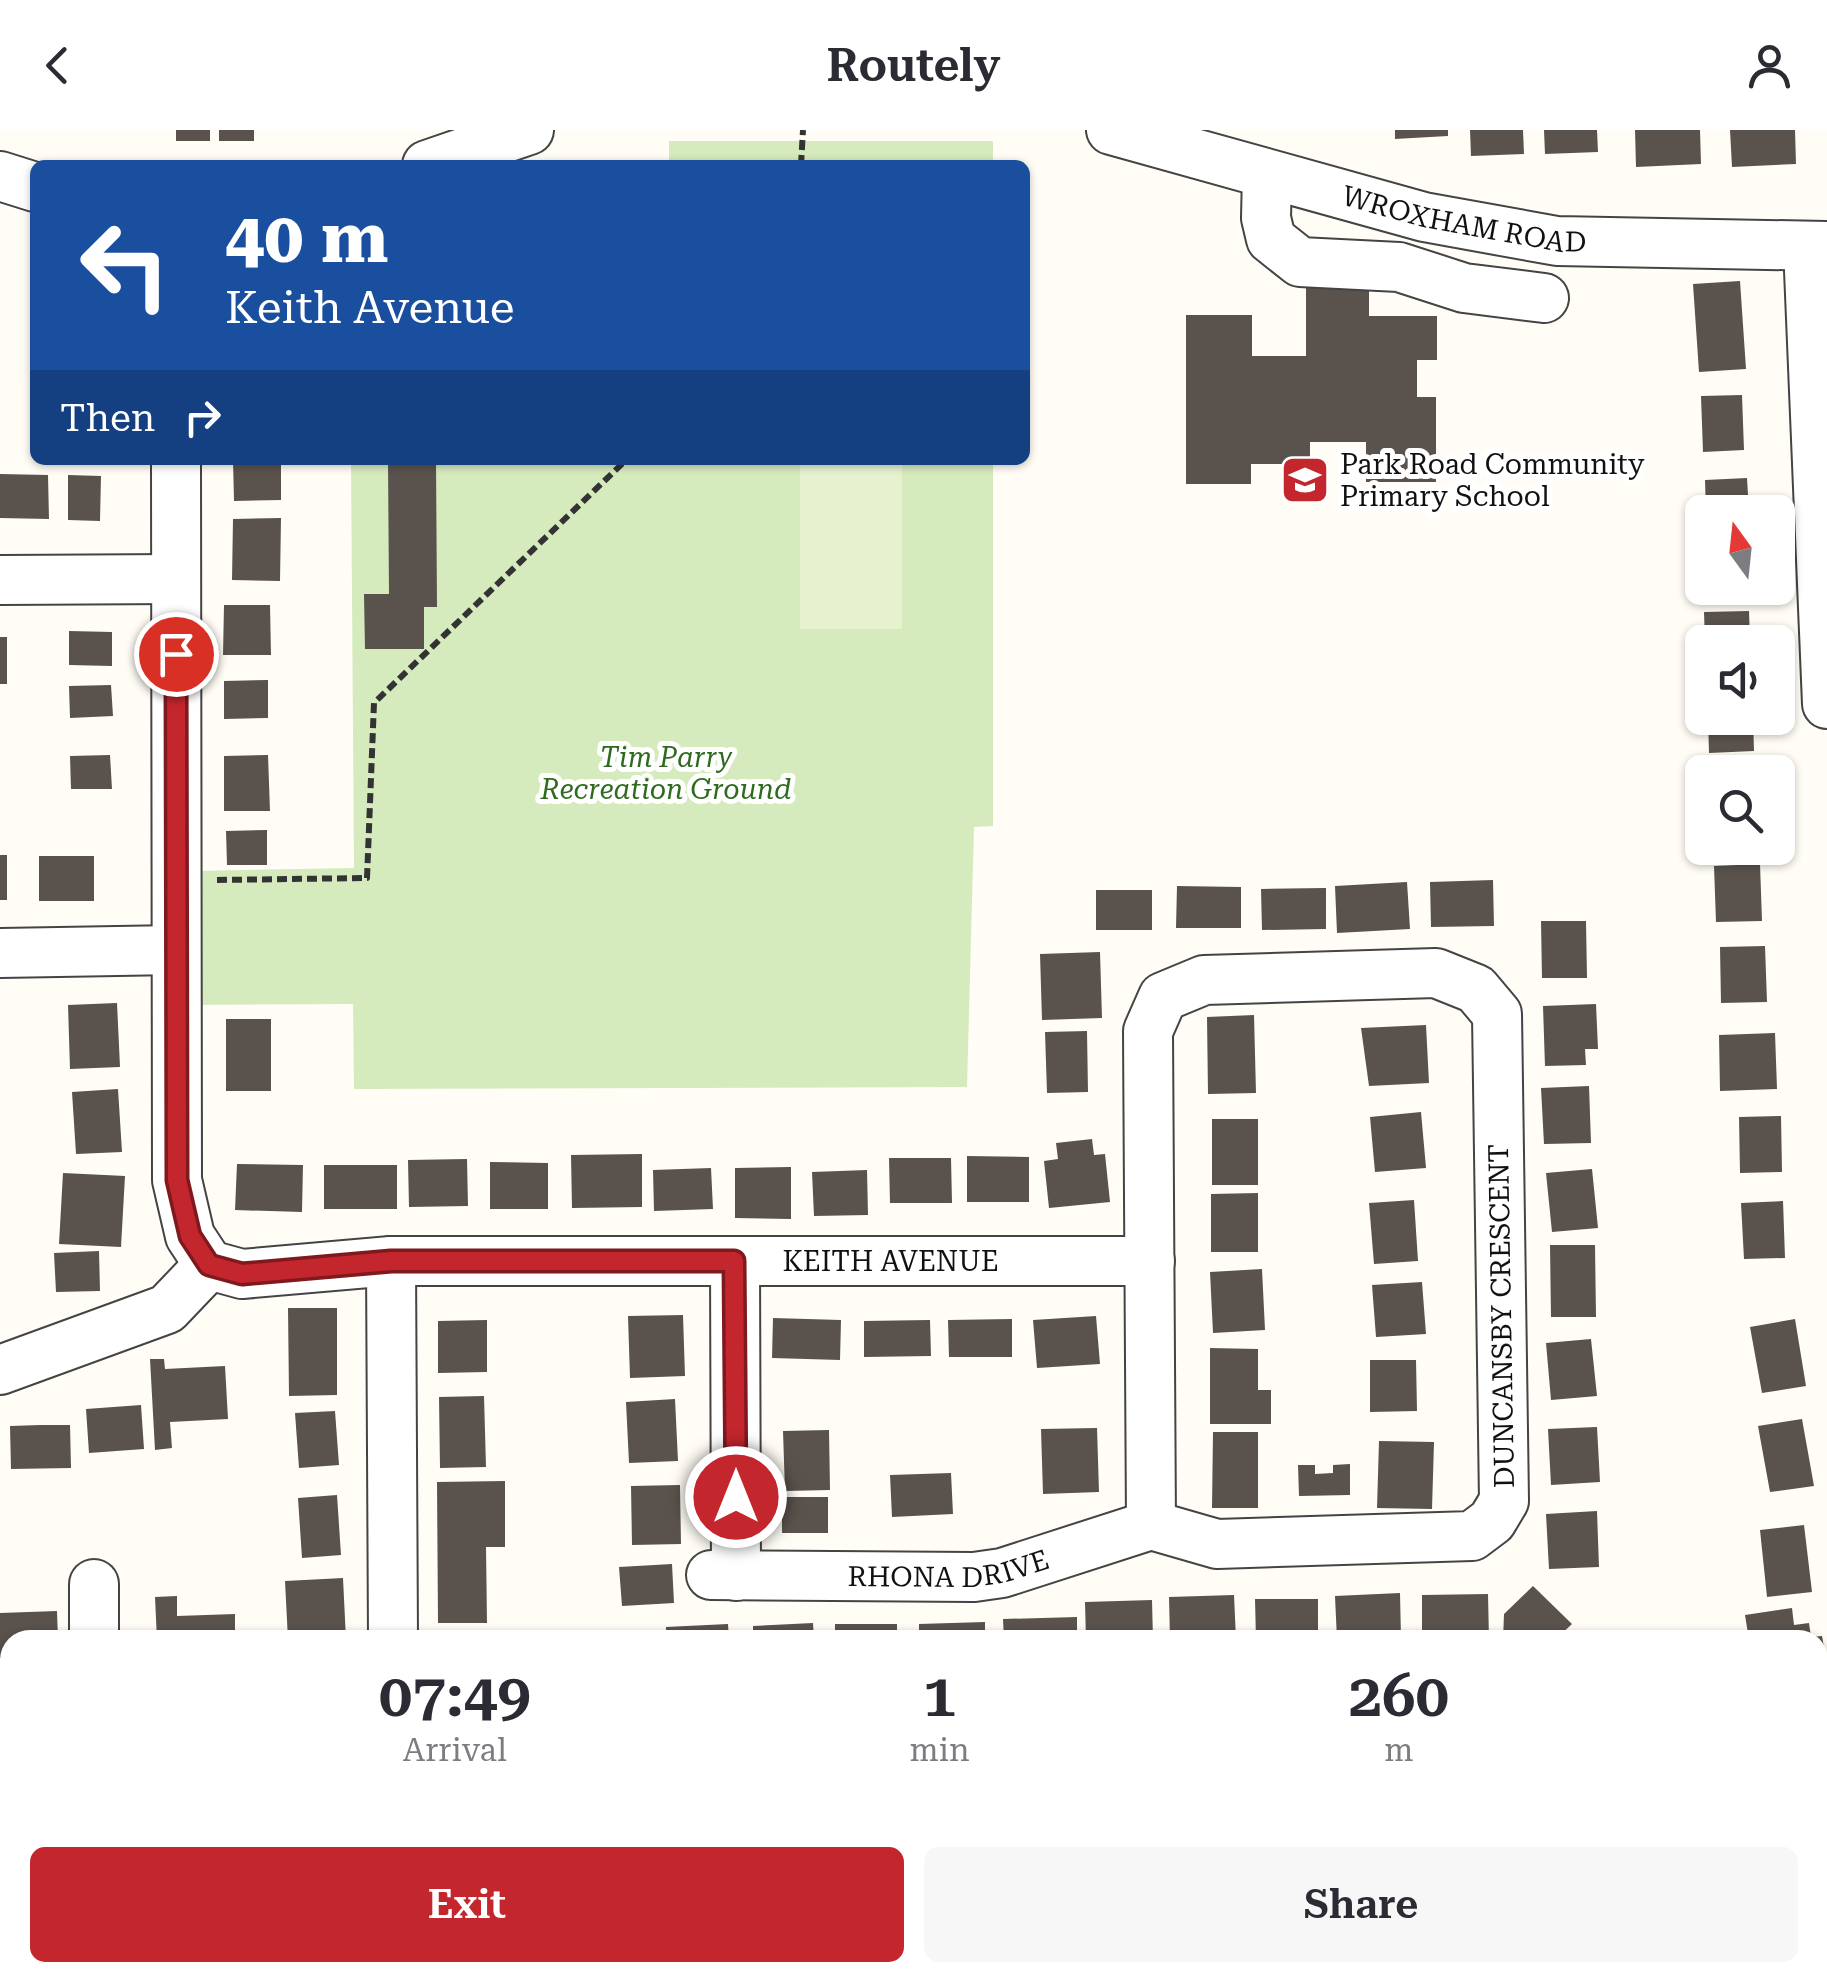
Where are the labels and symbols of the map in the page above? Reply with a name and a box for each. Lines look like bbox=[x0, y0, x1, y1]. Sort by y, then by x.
street label: WROXHAM ROAD bbox=[1338, 179, 1587, 259]
place label: Park Road Community Primary School bbox=[1340, 448, 1645, 513]
school or university icon: Park Road Community Primary School bbox=[1279, 454, 1331, 506]
north arrow bbox=[1685, 495, 1795, 605]
pin bbox=[134, 612, 219, 697]
park label: Tim Parry Recreation Ground bbox=[540, 741, 792, 806]
street label: DUNCANSBY CRESCENT bbox=[1482, 1144, 1521, 1488]
street label: KEITH AVENUE bbox=[782, 1245, 999, 1278]
position arrow bbox=[684, 1445, 788, 1549]
street label: RHONA DRIVE bbox=[847, 1543, 1053, 1594]

